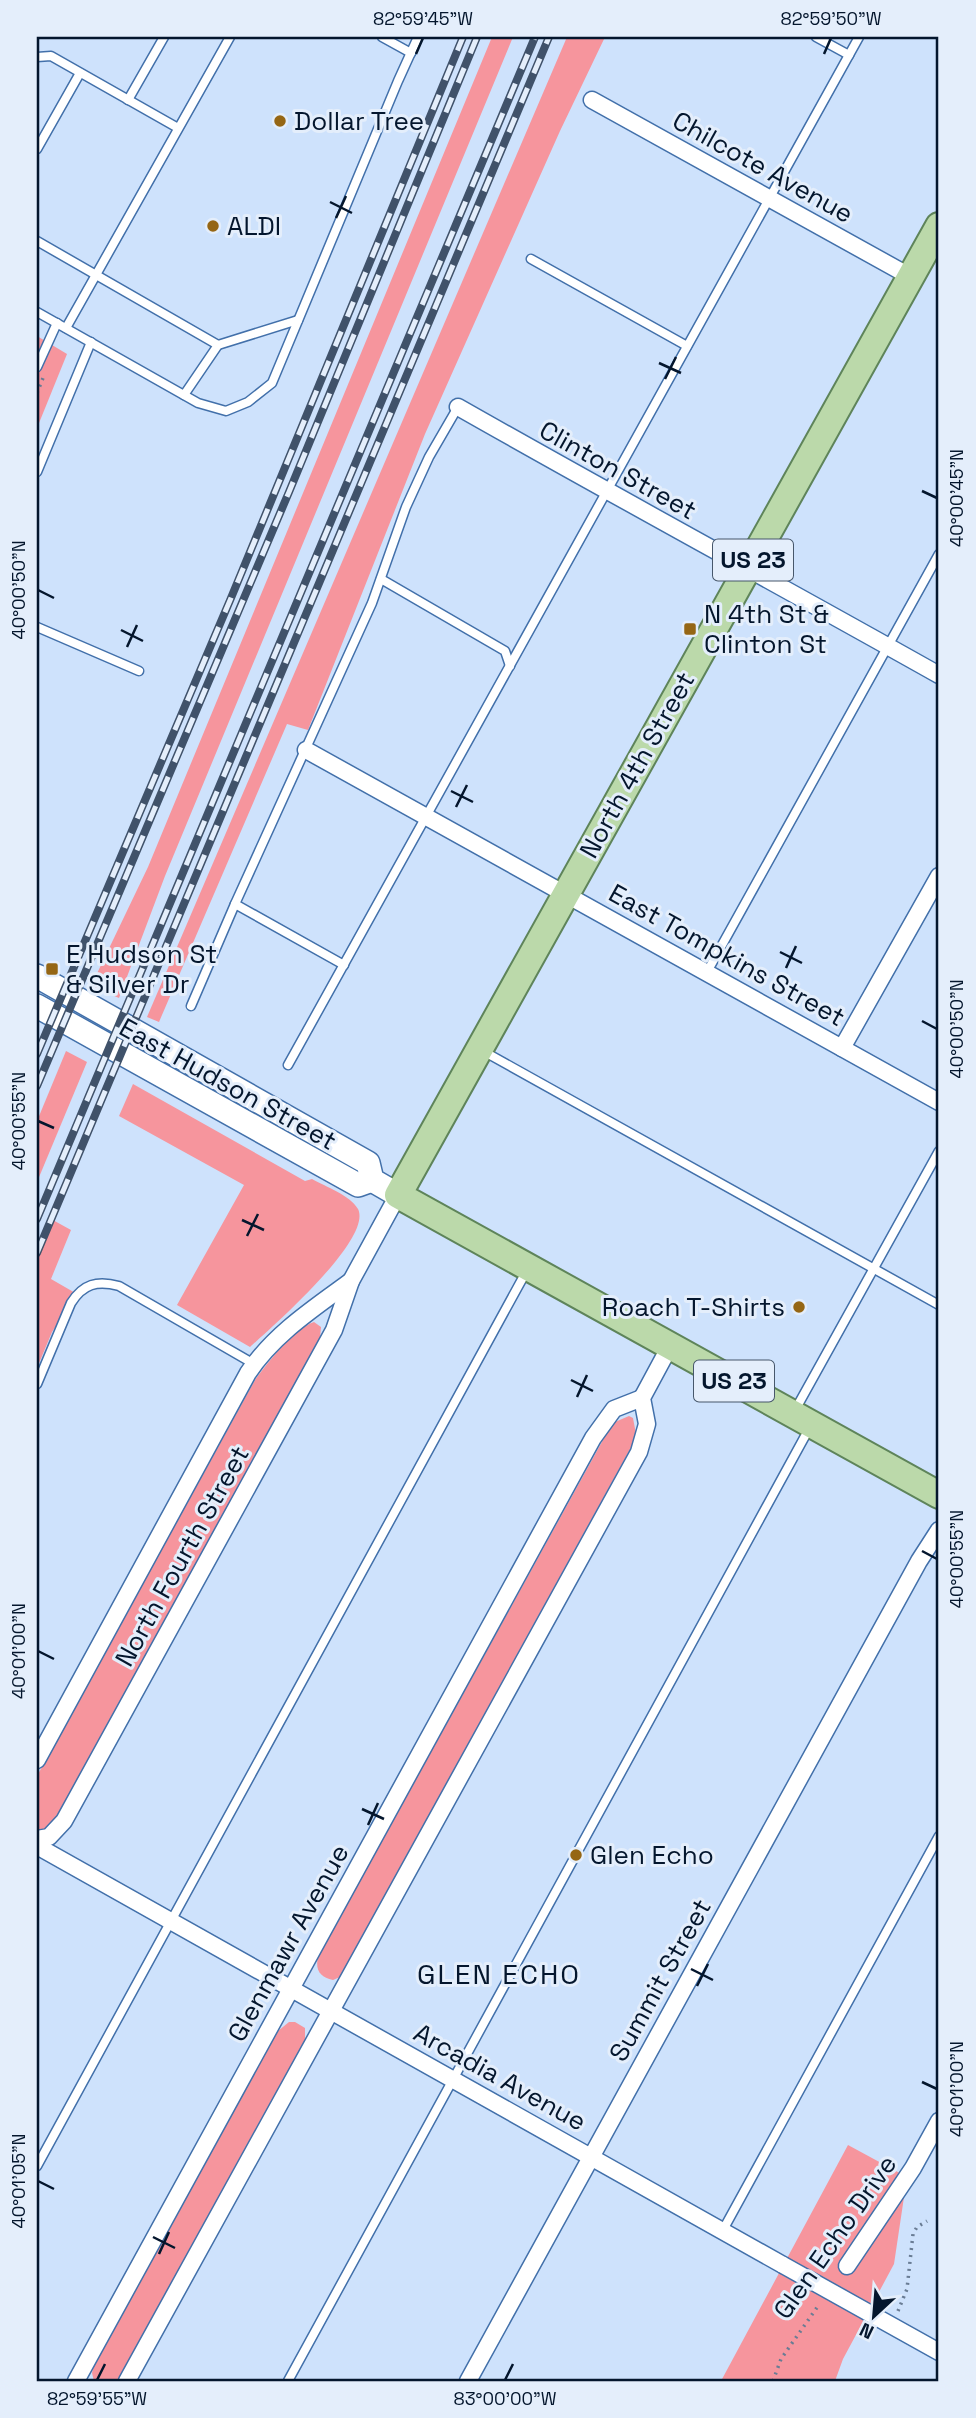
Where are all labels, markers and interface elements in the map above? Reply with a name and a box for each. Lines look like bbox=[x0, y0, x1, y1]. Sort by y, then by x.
text: 82°59'45"W bbox=[373, 7, 473, 30]
text: 82°59'50"W bbox=[781, 7, 882, 30]
street label: Chilcote Avenue bbox=[667, 103, 859, 231]
place label: Dollar Tree bbox=[294, 104, 424, 138]
marker: Dollar Tree bbox=[272, 113, 288, 129]
place label: ALDI bbox=[227, 209, 281, 243]
marker: ALDI bbox=[205, 218, 221, 234]
street label: Clinton Street bbox=[533, 413, 703, 527]
text: 40°00'45"N bbox=[945, 449, 968, 547]
text: 40°00'50"N bbox=[7, 540, 30, 640]
road number: US 23 bbox=[713, 540, 793, 580]
place label: N 4th St & Clinton St bbox=[704, 597, 829, 661]
marker: N 4th St & Clinton St bbox=[682, 621, 698, 637]
street label: North 4th Street bbox=[572, 666, 702, 864]
street label: East Tompkins Street bbox=[603, 876, 851, 1034]
place label: E Hudson St & Silver Dr bbox=[66, 937, 217, 1001]
marker: E Hudson St & Silver Dr bbox=[44, 961, 60, 977]
text: 40°00'50"N bbox=[945, 979, 968, 1079]
street label: East Hudson Street bbox=[113, 1010, 343, 1158]
text: 40°00'55"N bbox=[7, 1072, 30, 1170]
place label: Roach T-Shirts bbox=[602, 1290, 785, 1324]
marker: Roach T-Shirts bbox=[791, 1299, 807, 1315]
road number: US 23 bbox=[694, 1360, 774, 1401]
street label: North Fourth Street bbox=[107, 1440, 257, 1672]
text: 40°00'55"N bbox=[945, 1510, 968, 1608]
text: 40°01'00"N bbox=[7, 1603, 30, 1699]
street label: Glenmawr Avenue bbox=[220, 1838, 356, 2048]
place label: Glen Echo bbox=[590, 1838, 714, 1872]
marker: Glen Echo bbox=[568, 1847, 584, 1863]
street label: Summit Street bbox=[601, 1893, 719, 2067]
district label: GLEN ECHO bbox=[417, 1956, 581, 1992]
street label: Arcadia Avenue bbox=[408, 2016, 592, 2138]
text: 40°01'00"N bbox=[945, 2041, 968, 2137]
text: 40°01'05"N bbox=[7, 2133, 30, 2229]
street label: Glen Echo Drive bbox=[766, 2148, 904, 2326]
north arrow bbox=[839, 2282, 909, 2352]
text: N bbox=[856, 2317, 878, 2345]
text: 82°59'55"W bbox=[47, 2387, 147, 2410]
text: 83°00'00"W bbox=[453, 2387, 557, 2410]

